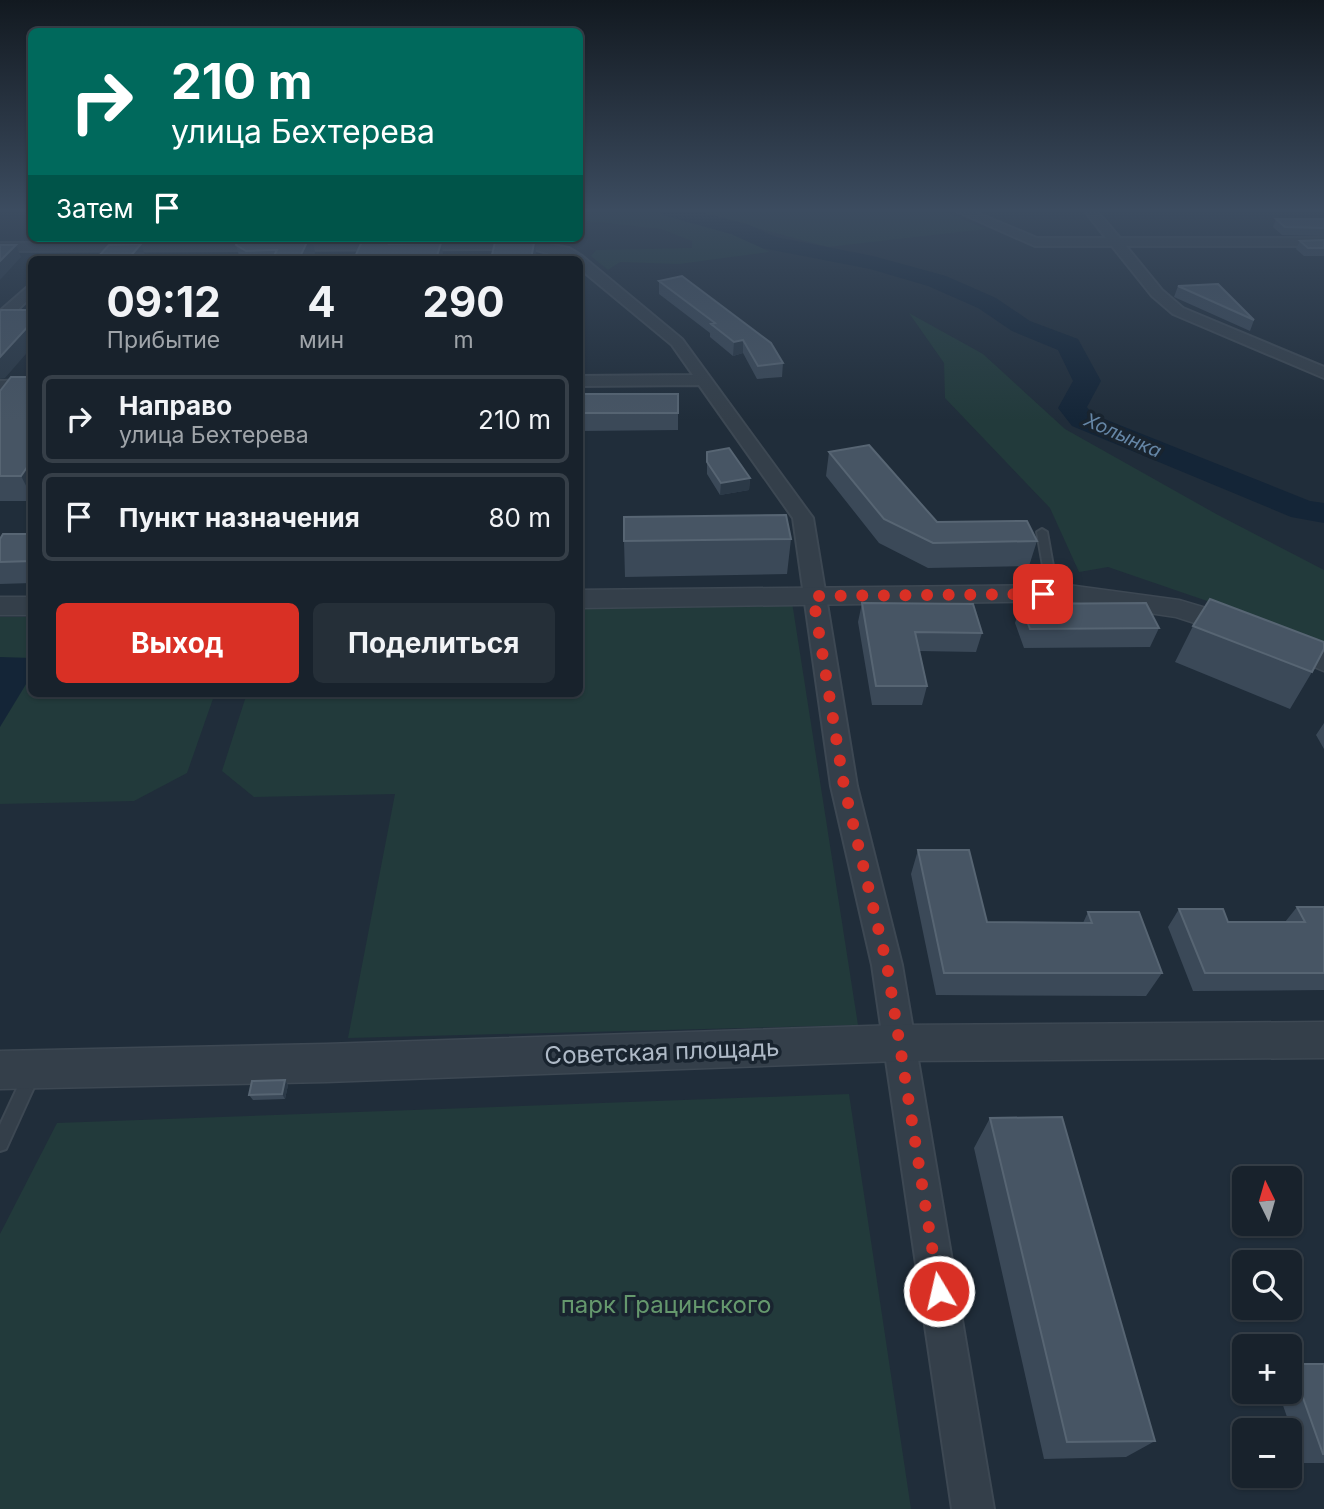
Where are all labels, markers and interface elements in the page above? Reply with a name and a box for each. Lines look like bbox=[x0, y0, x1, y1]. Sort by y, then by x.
text: 210 m bbox=[171, 52, 312, 111]
icon: right bbox=[56, 56, 147, 147]
text: улица Бехтерева bbox=[171, 112, 435, 151]
icon: arrive bbox=[148, 189, 186, 227]
text: Затем bbox=[56, 193, 134, 224]
text: 09:12 bbox=[106, 276, 221, 327]
text: 4 bbox=[307, 276, 336, 327]
text: 290 bbox=[422, 276, 505, 327]
text: Прибытие bbox=[107, 326, 220, 354]
text: мин bbox=[299, 326, 344, 354]
text: m bbox=[453, 326, 474, 354]
text: Направо bbox=[119, 390, 232, 421]
icon: right bbox=[60, 400, 98, 438]
text: 210 m bbox=[478, 404, 551, 435]
water label: Холынка bbox=[1080, 408, 1165, 463]
text: улица Бехтерева bbox=[119, 421, 309, 449]
icon: arrive bbox=[60, 498, 98, 536]
text: Пункт назначения bbox=[119, 502, 360, 533]
text: 80 m bbox=[488, 502, 551, 533]
pin bbox=[1013, 564, 1073, 624]
icon: arrive bbox=[1024, 575, 1062, 613]
button: Выход bbox=[56, 603, 299, 683]
button: Поделиться bbox=[313, 603, 555, 683]
street label: Советская площадь bbox=[544, 1033, 780, 1070]
north arrow bbox=[1232, 1166, 1302, 1236]
map controls bbox=[1232, 1166, 1302, 1488]
button: search bbox=[1232, 1250, 1302, 1320]
position arrow bbox=[902, 1254, 976, 1328]
park label: парк Грацинского bbox=[561, 1290, 771, 1319]
button: + bbox=[1232, 1334, 1302, 1404]
button: − bbox=[1232, 1418, 1302, 1488]

